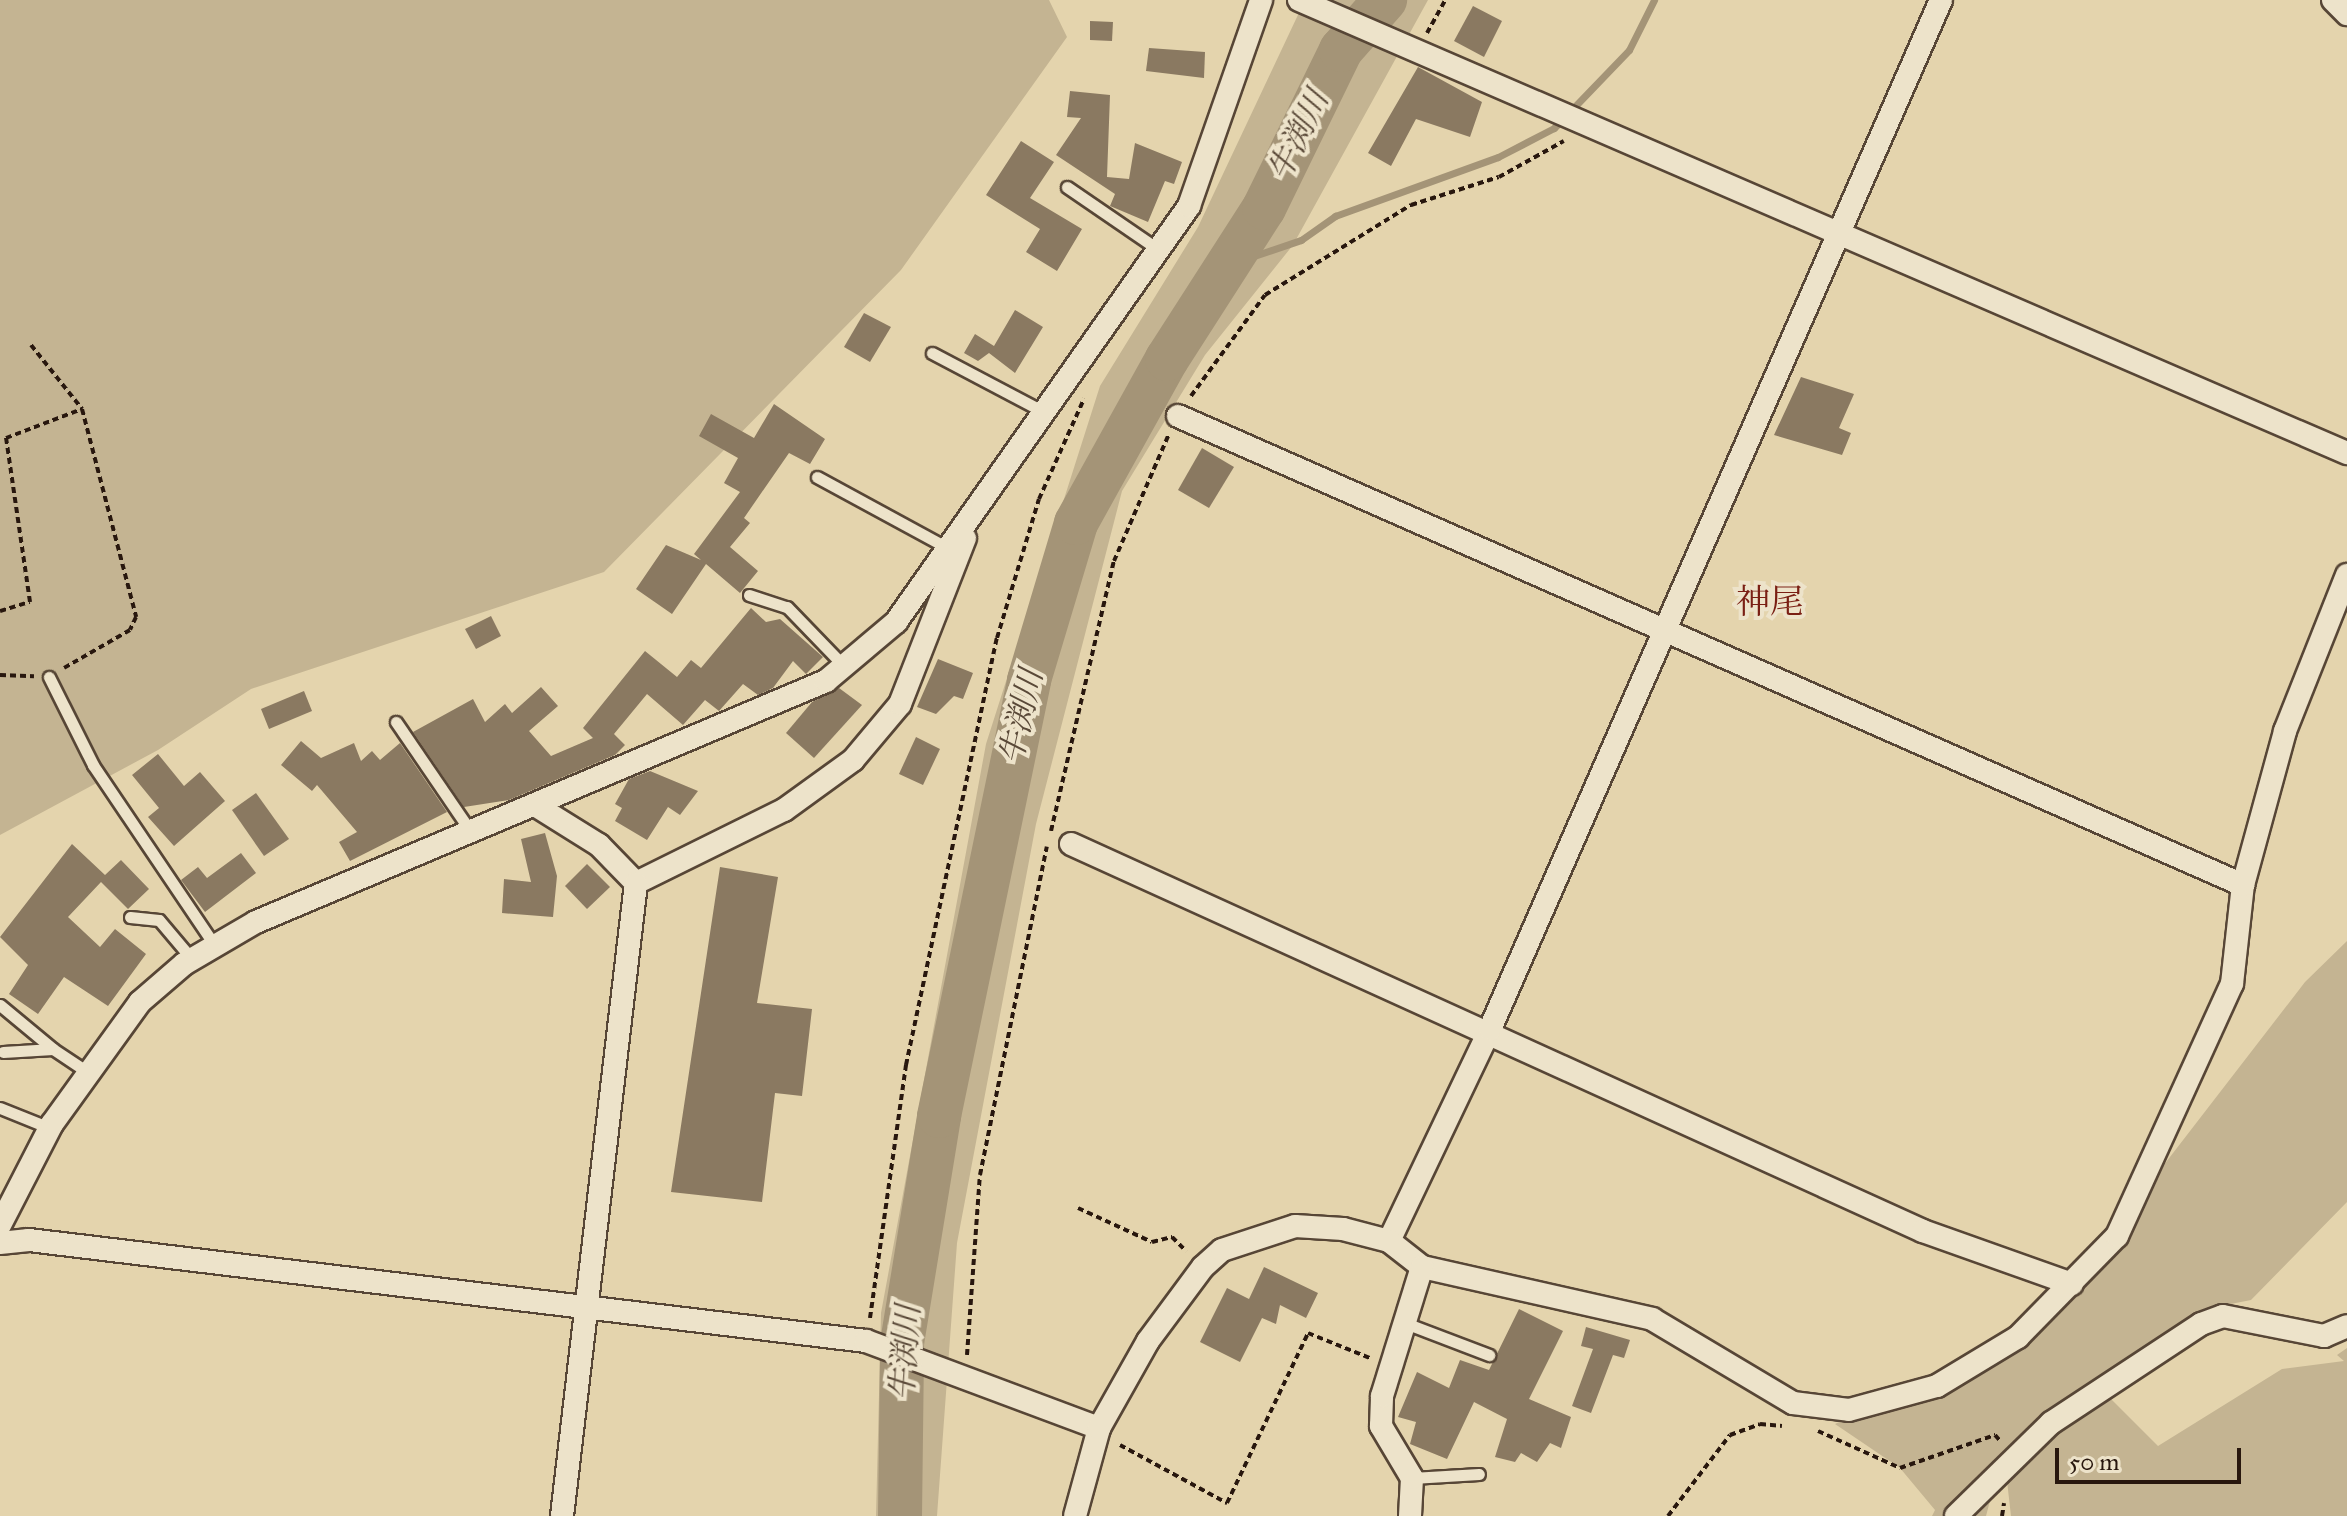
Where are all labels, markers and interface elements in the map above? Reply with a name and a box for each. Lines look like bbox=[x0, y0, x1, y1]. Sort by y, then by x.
water label: 牛渕川 bbox=[1261, 84, 1337, 188]
district label: 神尾 bbox=[1736, 582, 1804, 622]
water label: 牛渕川 bbox=[992, 666, 1052, 768]
water label: 牛渕川 bbox=[883, 1304, 929, 1402]
scale bar bbox=[2059, 1432, 2245, 1482]
text: 50 m bbox=[2069, 1447, 2119, 1477]

